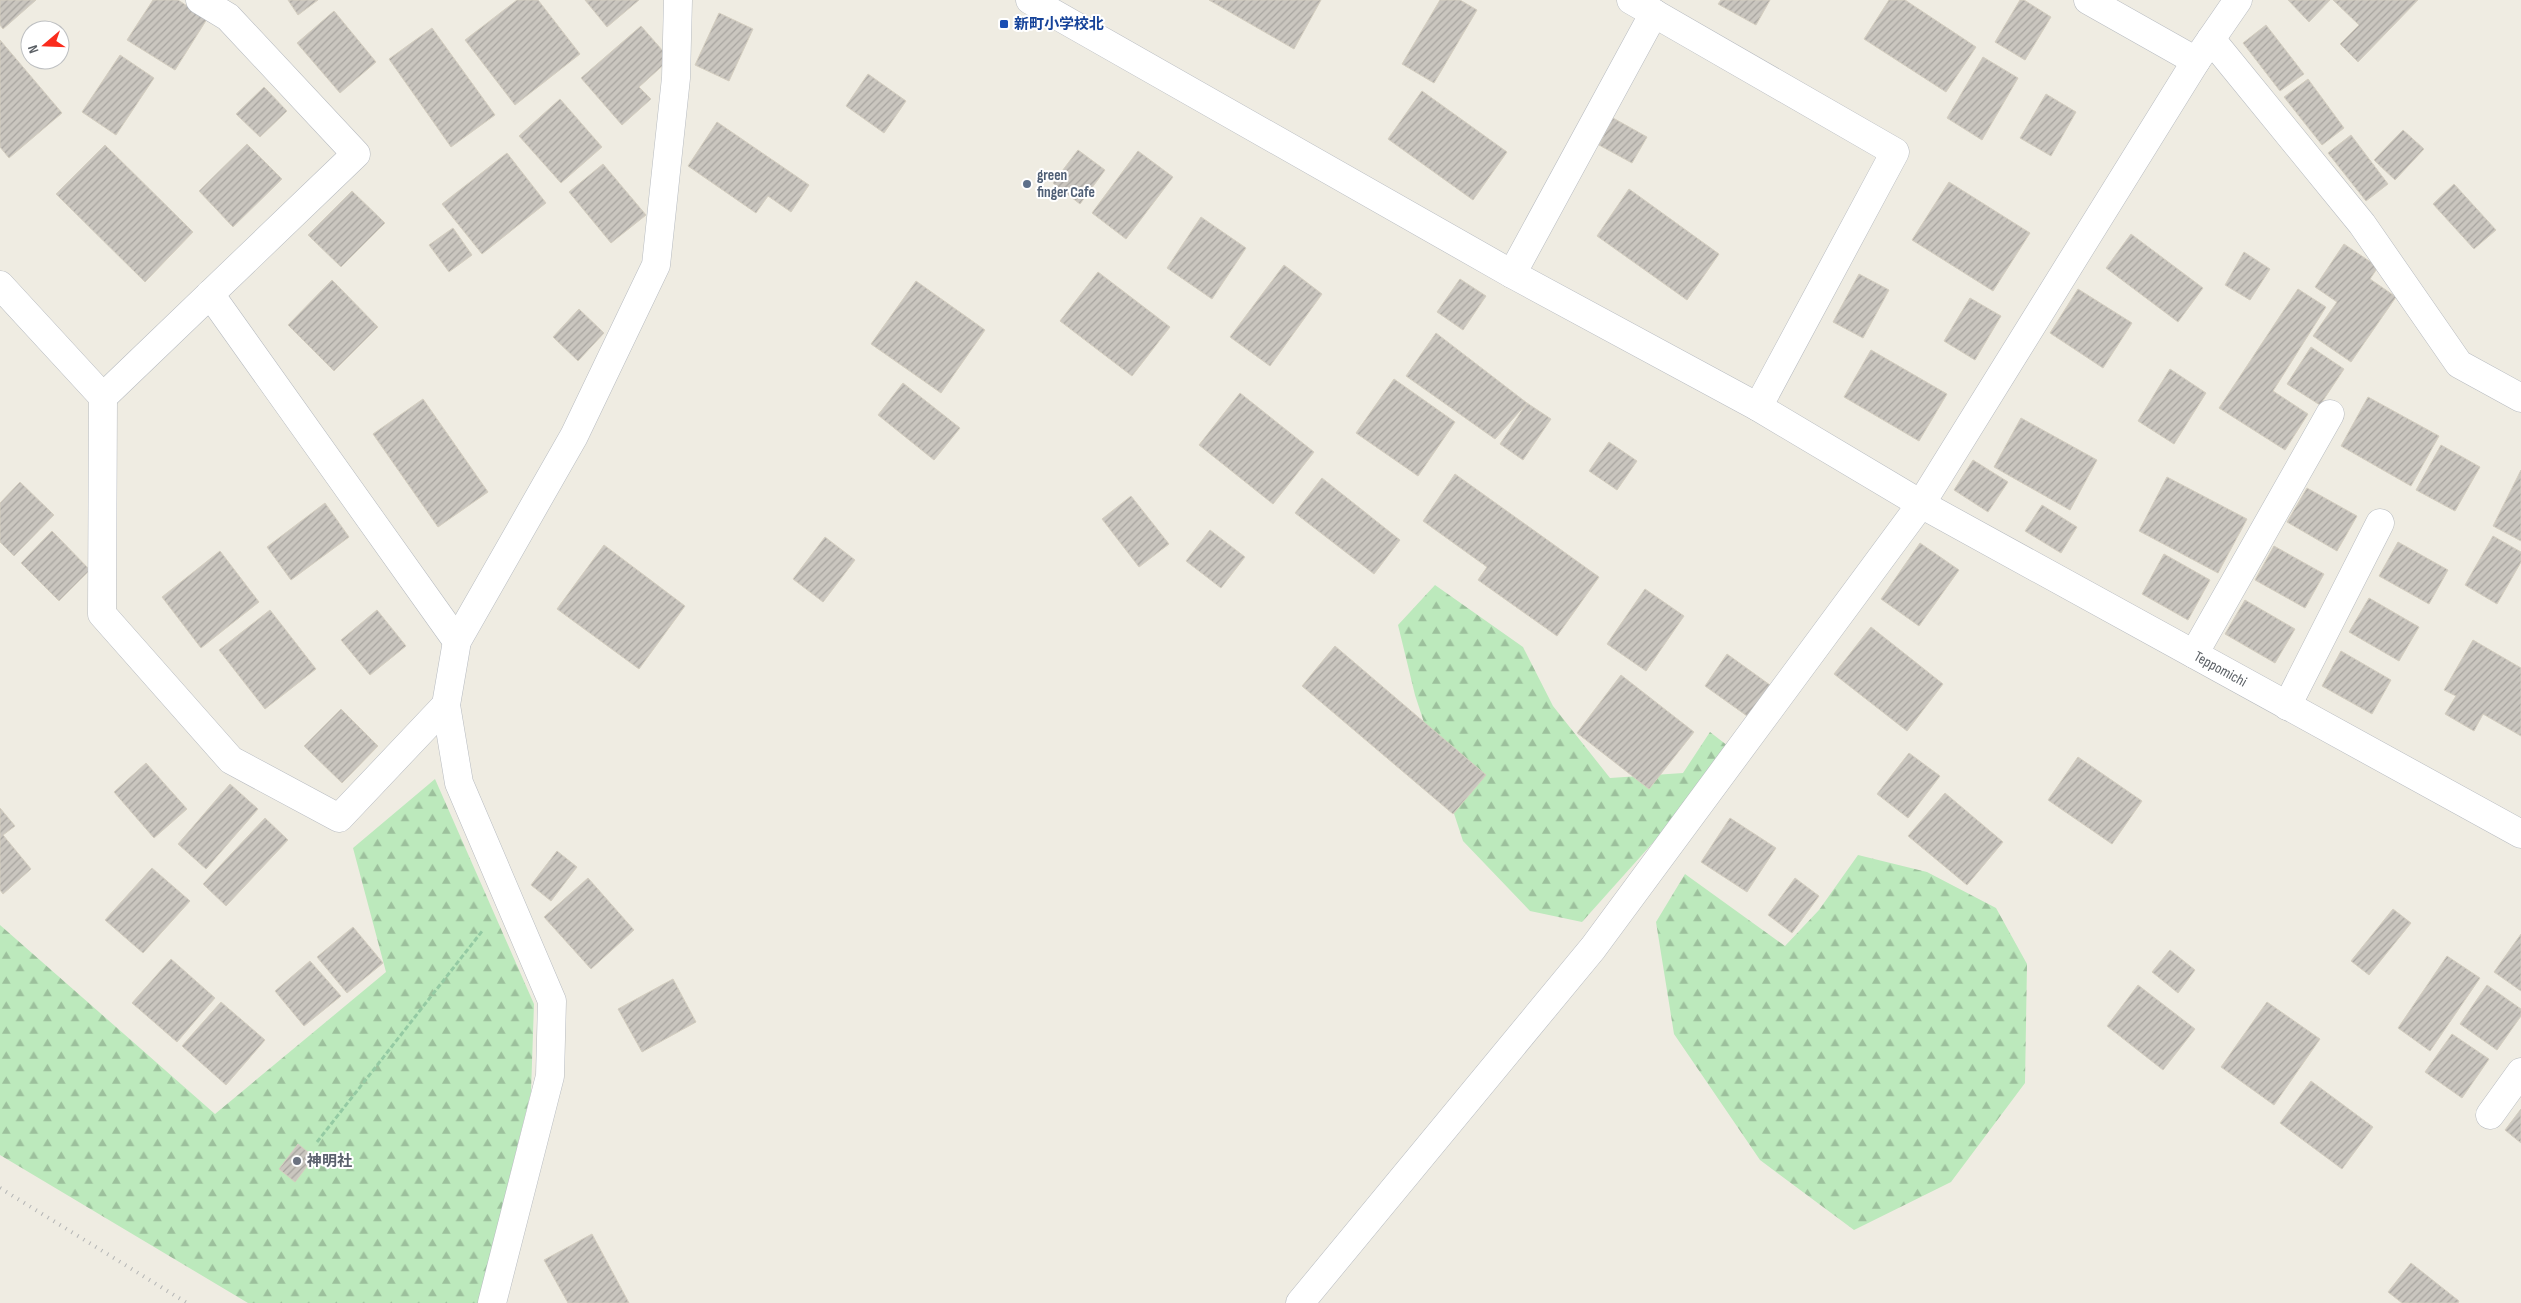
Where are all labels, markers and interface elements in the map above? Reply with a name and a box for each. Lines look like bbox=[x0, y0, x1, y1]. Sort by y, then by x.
place label: 新町小学校北 bbox=[1014, 15, 1104, 34]
marker: 新町小学校北 bbox=[998, 18, 1010, 30]
north arrow bbox=[20, 20, 70, 70]
text: N bbox=[24, 43, 42, 55]
place label: green finger Cafe bbox=[1037, 166, 1095, 202]
marker: green finger Cafe bbox=[1021, 178, 1033, 190]
street label: Teppomichi bbox=[2191, 647, 2250, 692]
place label: 神明社 bbox=[306, 1152, 352, 1171]
marker: 神明社 bbox=[291, 1155, 303, 1167]

